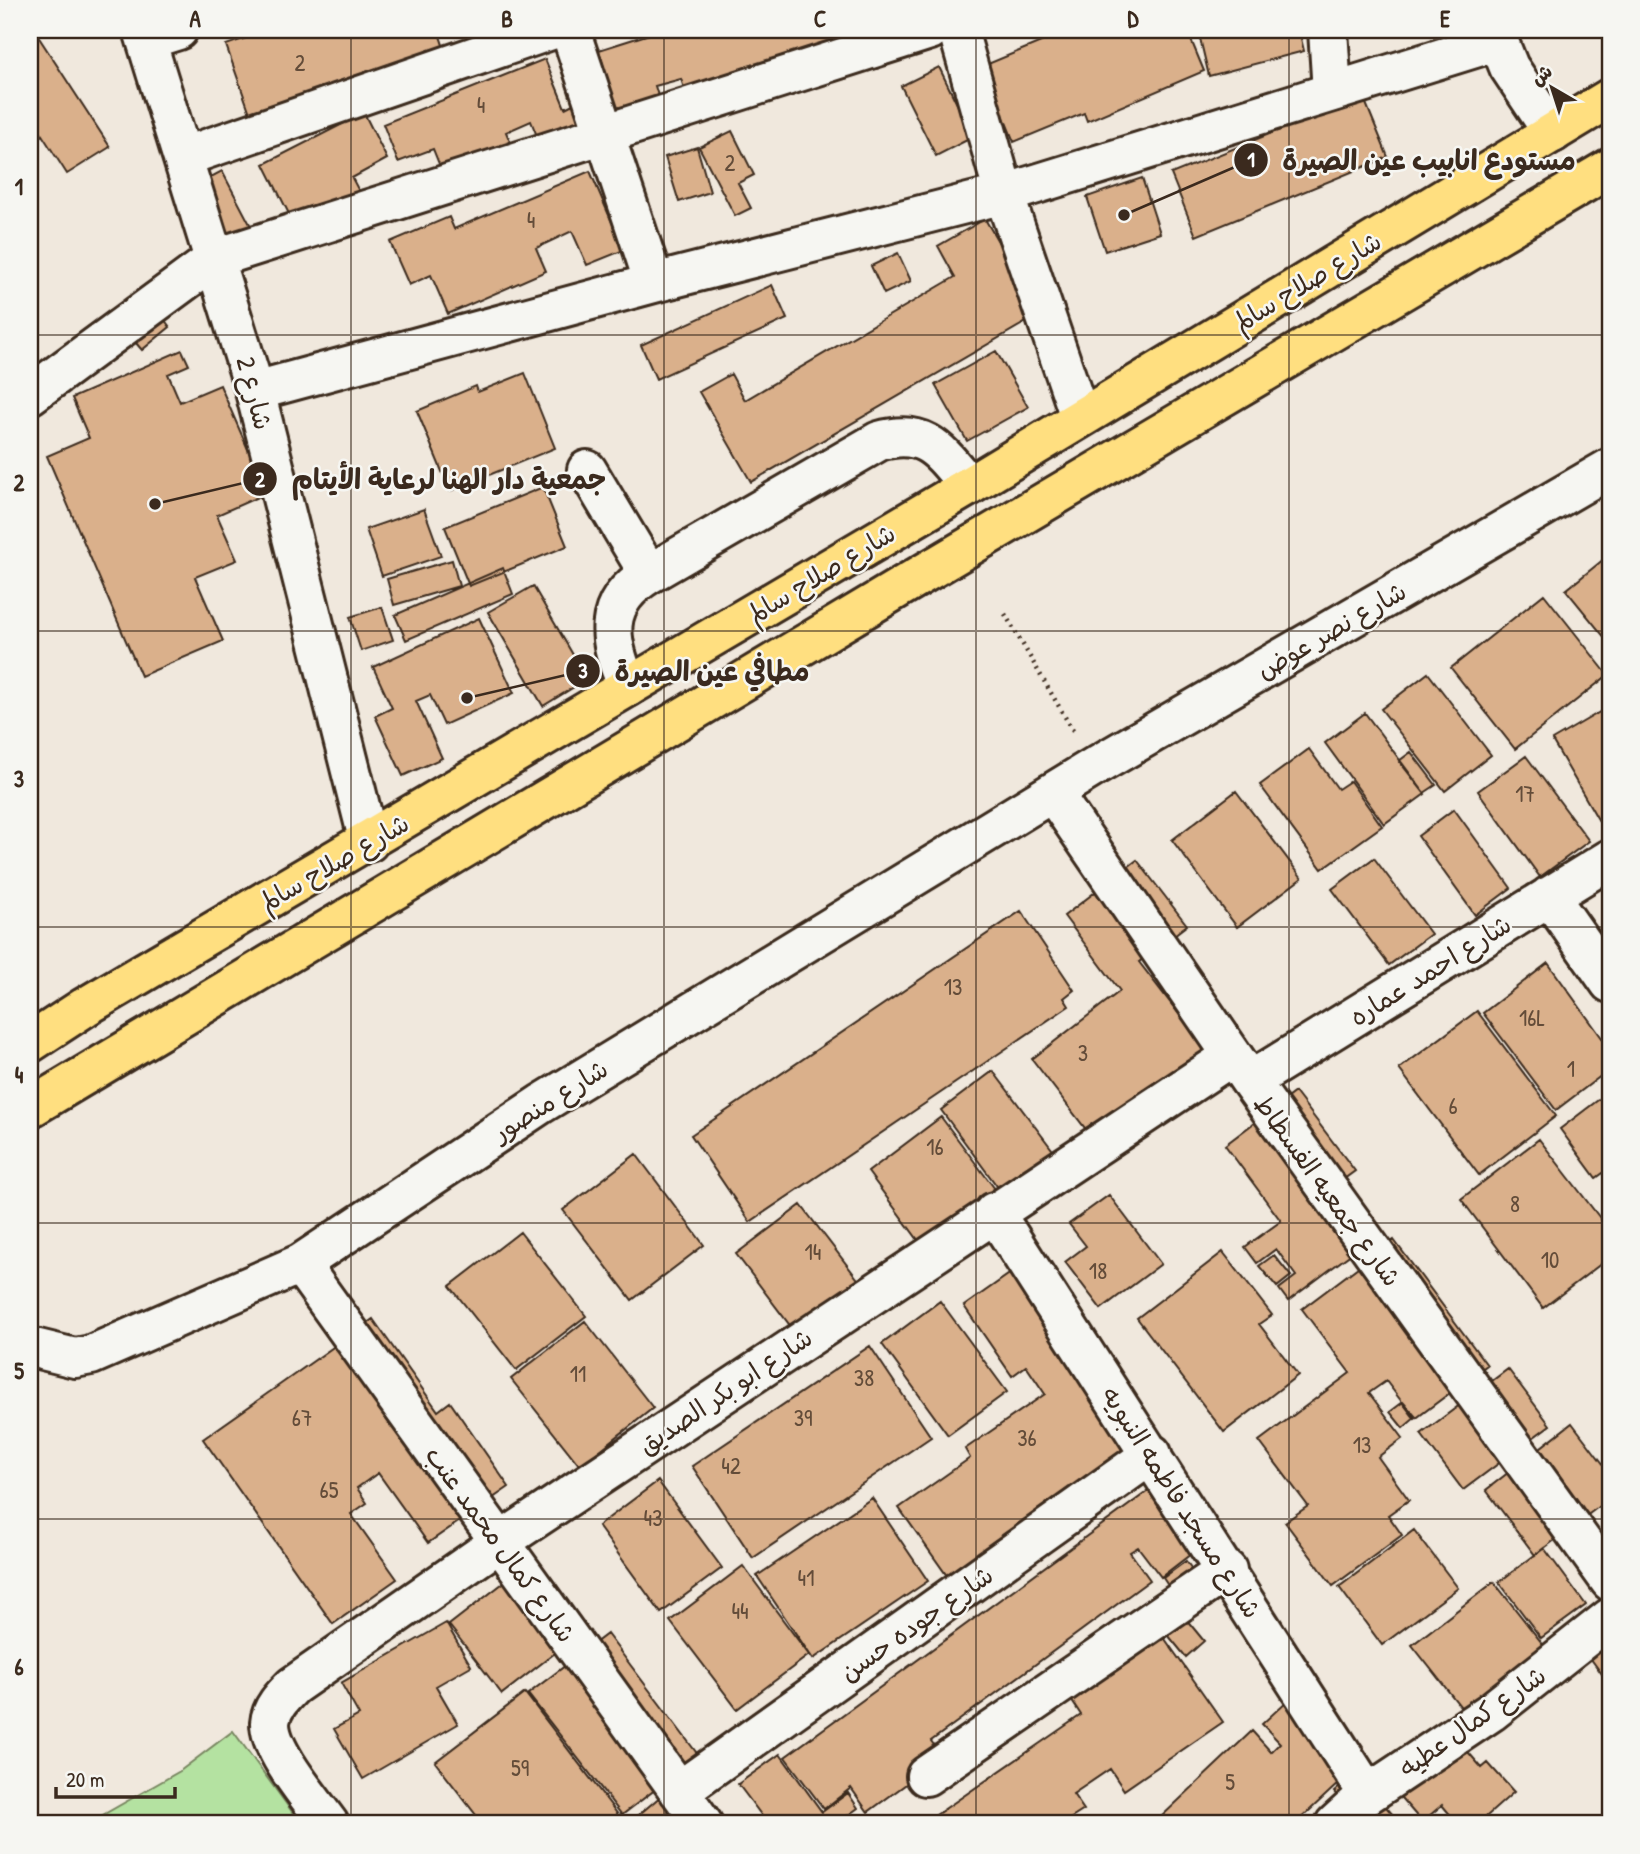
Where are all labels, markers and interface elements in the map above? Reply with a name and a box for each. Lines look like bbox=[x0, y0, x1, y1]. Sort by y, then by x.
text: A bbox=[189, 3, 201, 34]
text: B bbox=[501, 3, 513, 34]
text: C bbox=[814, 3, 826, 34]
text: D bbox=[1128, 3, 1140, 34]
text: E bbox=[1440, 3, 1451, 34]
house number: 2 bbox=[295, 47, 306, 78]
north arrow bbox=[1518, 52, 1588, 122]
text: ش bbox=[1525, 58, 1558, 91]
house number: 4 bbox=[477, 89, 485, 120]
callout: مستودع انابيب عين الصيرة bbox=[1234, 135, 1590, 184]
text: مستودع انابيب عين الصيرة bbox=[1282, 141, 1576, 180]
text: 1 bbox=[1247, 145, 1255, 174]
house number: 2 bbox=[725, 147, 736, 178]
text: 1 bbox=[15, 171, 23, 202]
house number: 4 bbox=[527, 204, 535, 235]
street label: شارع صلاح سالم bbox=[1226, 223, 1389, 342]
street label: شارع 2 bbox=[227, 353, 282, 434]
callout: جمعية دار الهنا لرعاية الأيتام bbox=[242, 455, 620, 504]
text: جمعية دار الهنا لرعاية الأيتام bbox=[292, 460, 606, 501]
text: 2 bbox=[255, 465, 265, 494]
text: 2 bbox=[14, 467, 25, 498]
street label: شارع صلاح سالم bbox=[740, 515, 903, 634]
street label: شارع نصر عوض bbox=[1250, 573, 1413, 688]
callout: مطافي عين الصيرة bbox=[566, 647, 823, 696]
text: مطافي عين الصيرة bbox=[615, 652, 809, 692]
text: 3 bbox=[578, 656, 588, 685]
text: 3 bbox=[14, 763, 24, 794]
house number: 17 bbox=[1515, 778, 1535, 809]
street label: شارع صلاح سالم bbox=[253, 805, 417, 922]
street label: شارع احمد عماره bbox=[1342, 906, 1518, 1035]
house number: 13 bbox=[944, 971, 962, 1002]
house number: 16L bbox=[1519, 1002, 1545, 1033]
house number: 3 bbox=[1078, 1037, 1088, 1068]
street label: شارع منصور bbox=[484, 1051, 615, 1151]
house number: 1 bbox=[1567, 1053, 1575, 1084]
text: 4 bbox=[15, 1059, 24, 1090]
street label: شارع جمعيه الفسطاط bbox=[1245, 1087, 1410, 1294]
house number: 6 bbox=[1448, 1090, 1458, 1121]
house number: 16 bbox=[926, 1131, 944, 1162]
house number: 8 bbox=[1510, 1188, 1520, 1219]
house number: 14 bbox=[805, 1236, 821, 1267]
house number: 10 bbox=[1541, 1244, 1559, 1275]
house number: 18 bbox=[1089, 1255, 1107, 1286]
street label: شارع ابو بكر الصديق bbox=[631, 1320, 820, 1463]
text: 5 bbox=[14, 1355, 24, 1386]
house number: 11 bbox=[570, 1358, 586, 1389]
house number: 38 bbox=[854, 1362, 874, 1393]
street label: شارع مسجد فاطمه النبويه bbox=[1093, 1379, 1270, 1625]
house number: 67 bbox=[292, 1402, 312, 1433]
house number: 39 bbox=[794, 1402, 812, 1433]
house number: 36 bbox=[1017, 1422, 1037, 1453]
house number: 13 bbox=[1353, 1429, 1371, 1460]
street label: شارع كمال محمد عنب bbox=[417, 1439, 584, 1650]
house number: 42 bbox=[721, 1450, 741, 1481]
house number: 65 bbox=[320, 1474, 339, 1505]
house number: 43 bbox=[644, 1502, 662, 1533]
street label: شارع جوده حسن bbox=[832, 1557, 1000, 1690]
house number: 41 bbox=[798, 1562, 814, 1593]
house number: 44 bbox=[731, 1595, 749, 1626]
text: 6 bbox=[14, 1651, 24, 1682]
street label: شارع كمال عطيه bbox=[1391, 1657, 1553, 1786]
house number: 59 bbox=[511, 1752, 529, 1783]
scale bar bbox=[56, 1756, 175, 1800]
text: 20 m bbox=[66, 1765, 104, 1794]
house number: 5 bbox=[1225, 1766, 1235, 1797]

